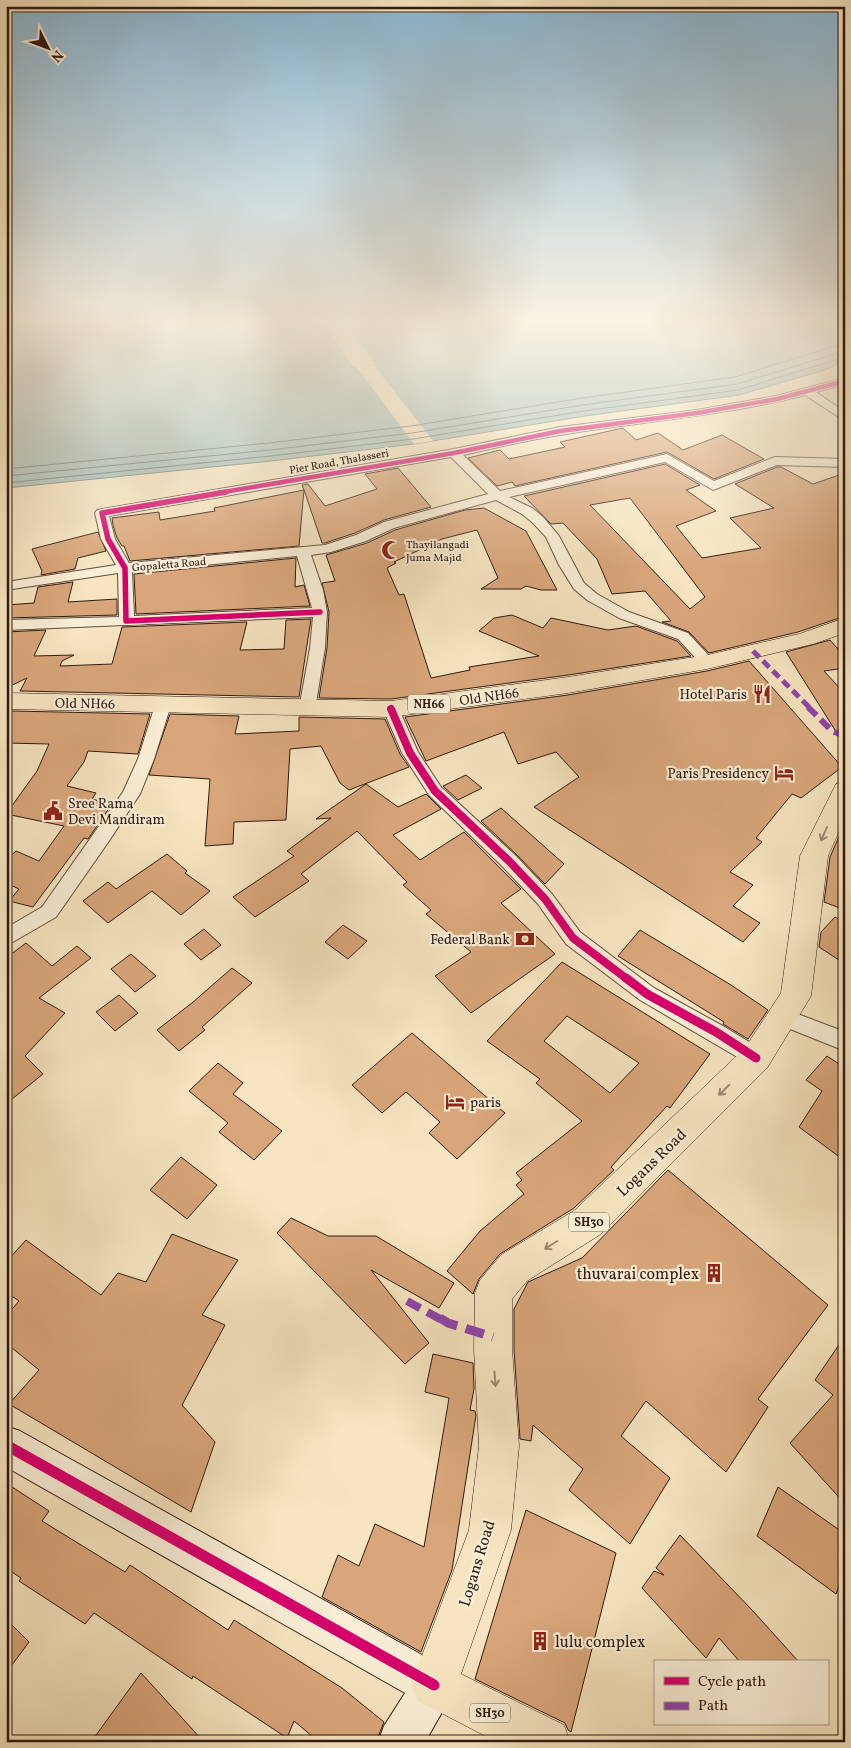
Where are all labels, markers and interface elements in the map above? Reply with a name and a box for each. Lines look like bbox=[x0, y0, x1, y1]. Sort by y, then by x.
north arrow bbox=[22, 22, 72, 72]
text: N bbox=[46, 46, 67, 66]
street label: Pier Road, Thalasseri bbox=[288, 446, 390, 479]
place label: Thayilangadi Juma Majid bbox=[406, 538, 469, 566]
mosque icon: Thayilangadi Juma Majid bbox=[380, 539, 402, 561]
street label: Gopaletta Road bbox=[131, 555, 207, 576]
restaurant icon: Hotel Paris bbox=[751, 683, 773, 705]
street label: Old NH66 bbox=[458, 684, 520, 711]
place label: Hotel Paris bbox=[679, 686, 747, 705]
street label: Old NH66 bbox=[55, 694, 115, 715]
road number: NH66 bbox=[408, 694, 450, 714]
hotel icon: Paris Presidency bbox=[773, 762, 795, 784]
place label: Paris Presidency bbox=[667, 765, 769, 784]
place label: Sree Rama Devi Mandiram bbox=[68, 795, 165, 830]
public building icon: Sree Rama Devi Mandiram bbox=[42, 800, 64, 822]
one-way arrow bbox=[818, 826, 828, 841]
bank icon: Federal Bank bbox=[514, 928, 536, 950]
place label: Federal Bank bbox=[430, 931, 510, 950]
one-way arrow bbox=[718, 1084, 730, 1096]
hotel icon: paris bbox=[444, 1091, 466, 1113]
place label: paris bbox=[470, 1094, 501, 1113]
street label: Logans Road bbox=[613, 1124, 692, 1202]
road number: SH30 bbox=[569, 1212, 609, 1232]
one-way arrow bbox=[544, 1240, 558, 1250]
building icon: thuvarai complex bbox=[703, 1262, 725, 1284]
place label: thuvarai complex bbox=[577, 1264, 699, 1286]
one-way arrow bbox=[490, 1371, 499, 1387]
street label: Logans Road bbox=[454, 1518, 501, 1610]
building icon: lulu complex bbox=[529, 1630, 551, 1652]
place label: lulu complex bbox=[555, 1632, 645, 1654]
legend bbox=[654, 1660, 828, 1726]
text: Cycle path bbox=[698, 1672, 766, 1693]
text: Path bbox=[698, 1696, 728, 1717]
road number: SH30 bbox=[470, 1704, 510, 1722]

